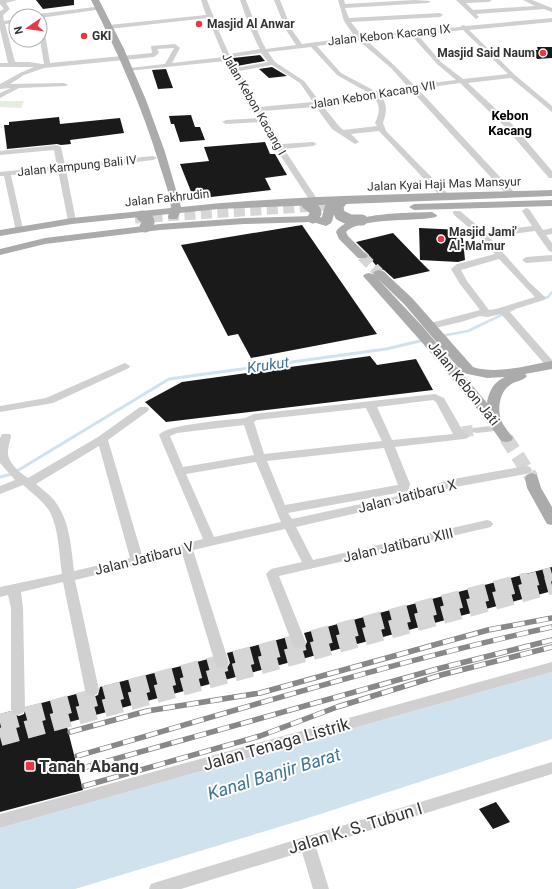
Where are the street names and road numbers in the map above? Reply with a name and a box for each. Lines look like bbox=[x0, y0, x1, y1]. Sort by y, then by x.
street label: Jalan Kebon Kacang IX bbox=[327, 22, 451, 48]
street label: Jalan Kebon Kacang I bbox=[219, 50, 289, 158]
street label: Jalan Kebon Kacang VII bbox=[309, 78, 437, 112]
street label: Jalan Kampung Bali IV bbox=[16, 153, 138, 179]
street label: Jalan Kyai Haji Mas Mansyur bbox=[367, 174, 521, 194]
street label: Jalan Fakhrudin bbox=[124, 187, 210, 209]
street label: Jalan Kebon Jati bbox=[425, 338, 503, 428]
street label: Jalan Jatibaru X bbox=[356, 476, 458, 516]
street label: Jalan Jatibaru XIII bbox=[341, 525, 455, 565]
street label: Jalan Jatibaru V bbox=[93, 538, 195, 578]
street label: Jalan Tenaga Listrik bbox=[200, 713, 352, 774]
street label: Jalan K. S. Tubun I bbox=[285, 798, 425, 858]

